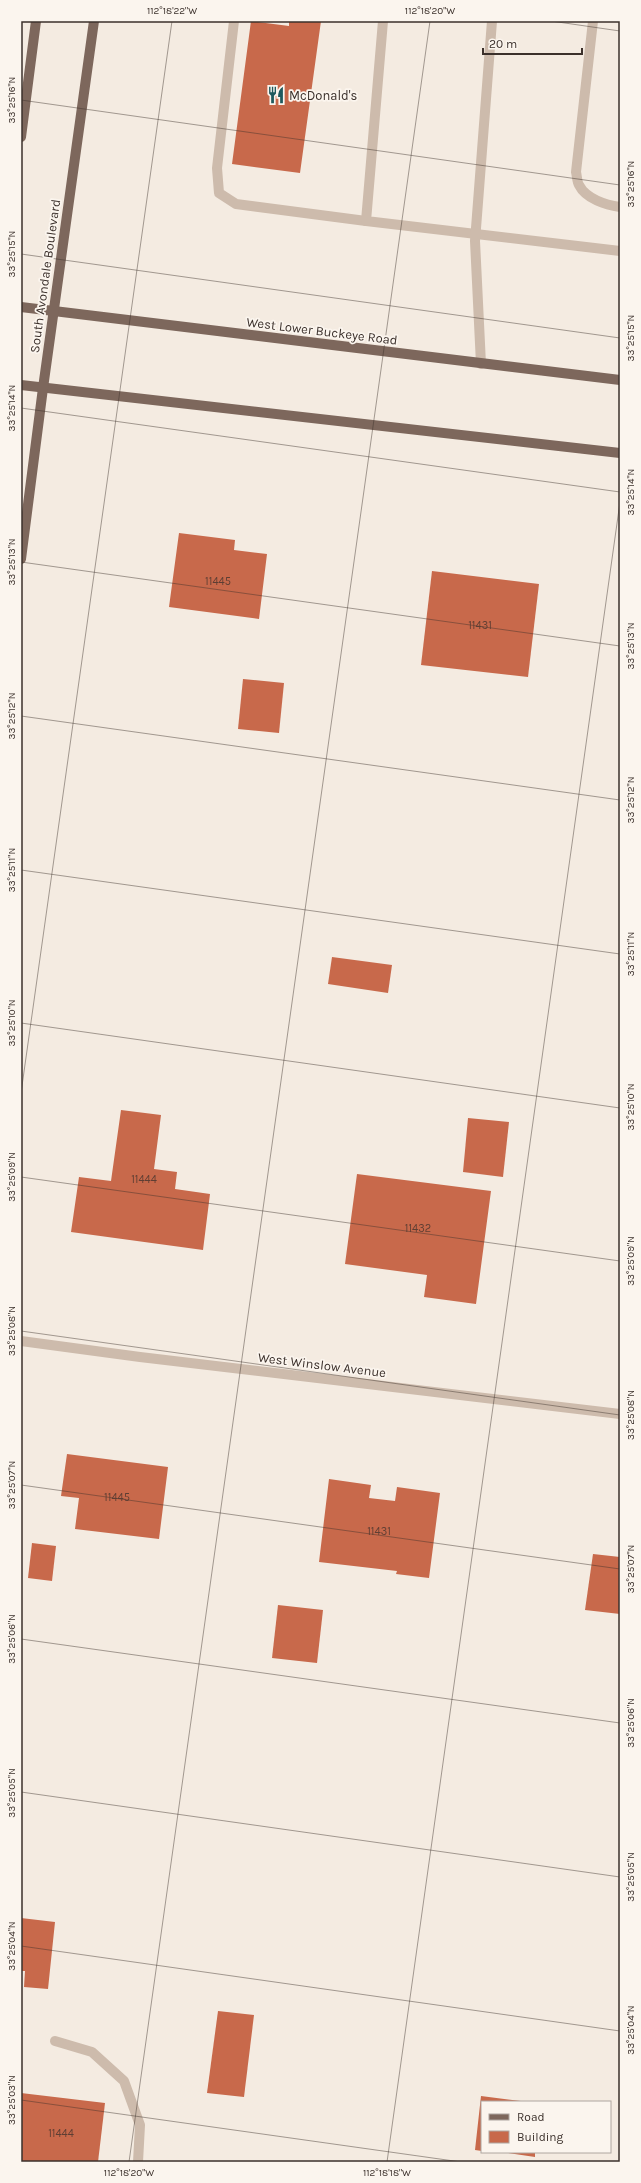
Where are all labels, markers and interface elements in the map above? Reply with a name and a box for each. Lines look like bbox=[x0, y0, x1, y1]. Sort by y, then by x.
text: 112°18'22"W bbox=[147, 5, 197, 17]
text: 112°18'20"W bbox=[405, 5, 455, 17]
scale bar bbox=[483, 30, 582, 56]
text: 20 m bbox=[489, 37, 517, 51]
text: 33°25'16"N bbox=[6, 77, 18, 123]
restaurant icon: McDonald's bbox=[266, 85, 286, 105]
place label: McDonald's bbox=[289, 88, 358, 103]
text: 33°25'16"N bbox=[625, 161, 637, 207]
street label: South Avondale Boulevard bbox=[27, 198, 63, 354]
text: 33°25'15"N bbox=[6, 231, 18, 277]
street label: West Lower Buckeye Road bbox=[246, 314, 398, 348]
text: 33°25'15"N bbox=[625, 315, 637, 361]
text: 33°25'14"N bbox=[6, 385, 18, 431]
text: 33°25'14"N bbox=[625, 469, 637, 515]
text: 33°25'13"N bbox=[6, 538, 18, 586]
house number: 11445 bbox=[205, 575, 231, 588]
house number: 11431 bbox=[468, 619, 492, 632]
text: 33°25'13"N bbox=[625, 622, 637, 670]
text: 33°25'12"N bbox=[6, 693, 18, 740]
text: 33°25'12"N bbox=[625, 777, 637, 824]
text: 33°25'11"N bbox=[6, 848, 18, 892]
text: 33°25'11"N bbox=[625, 932, 637, 976]
text: 33°25'10"N bbox=[6, 999, 18, 1047]
text: 33°25'10"N bbox=[625, 1083, 637, 1131]
text: 33°25'09"N bbox=[6, 1152, 18, 1202]
house number: 11444 bbox=[131, 1173, 157, 1186]
house number: 11432 bbox=[405, 1222, 431, 1235]
text: 33°25'09"N bbox=[625, 1236, 637, 1286]
text: 33°25'08"N bbox=[6, 1306, 18, 1356]
street label: West Winslow Avenue bbox=[257, 1350, 387, 1380]
text: 33°25'08"N bbox=[625, 1390, 637, 1440]
text: 33°25'07"N bbox=[6, 1461, 18, 1509]
house number: 11445 bbox=[104, 1491, 130, 1504]
house number: 11431 bbox=[367, 1525, 391, 1538]
text: 33°25'07"N bbox=[625, 1545, 637, 1593]
text: 33°25'06"N bbox=[6, 1614, 18, 1664]
text: 33°25'06"N bbox=[625, 1698, 637, 1748]
text: 33°25'05"N bbox=[6, 1768, 18, 1818]
text: 33°25'05"N bbox=[625, 1852, 637, 1902]
text: 33°25'04"N bbox=[6, 1921, 18, 1971]
text: 33°25'04"N bbox=[625, 2005, 637, 2055]
text: 33°25'03"N bbox=[6, 2075, 18, 2125]
legend bbox=[481, 2101, 611, 2153]
text: Road bbox=[517, 2110, 545, 2124]
house number: 11444 bbox=[48, 2127, 74, 2140]
text: Building bbox=[517, 2130, 564, 2144]
text: 112°18'20"W bbox=[104, 2167, 154, 2179]
text: 112°18'18"W bbox=[363, 2167, 411, 2179]

